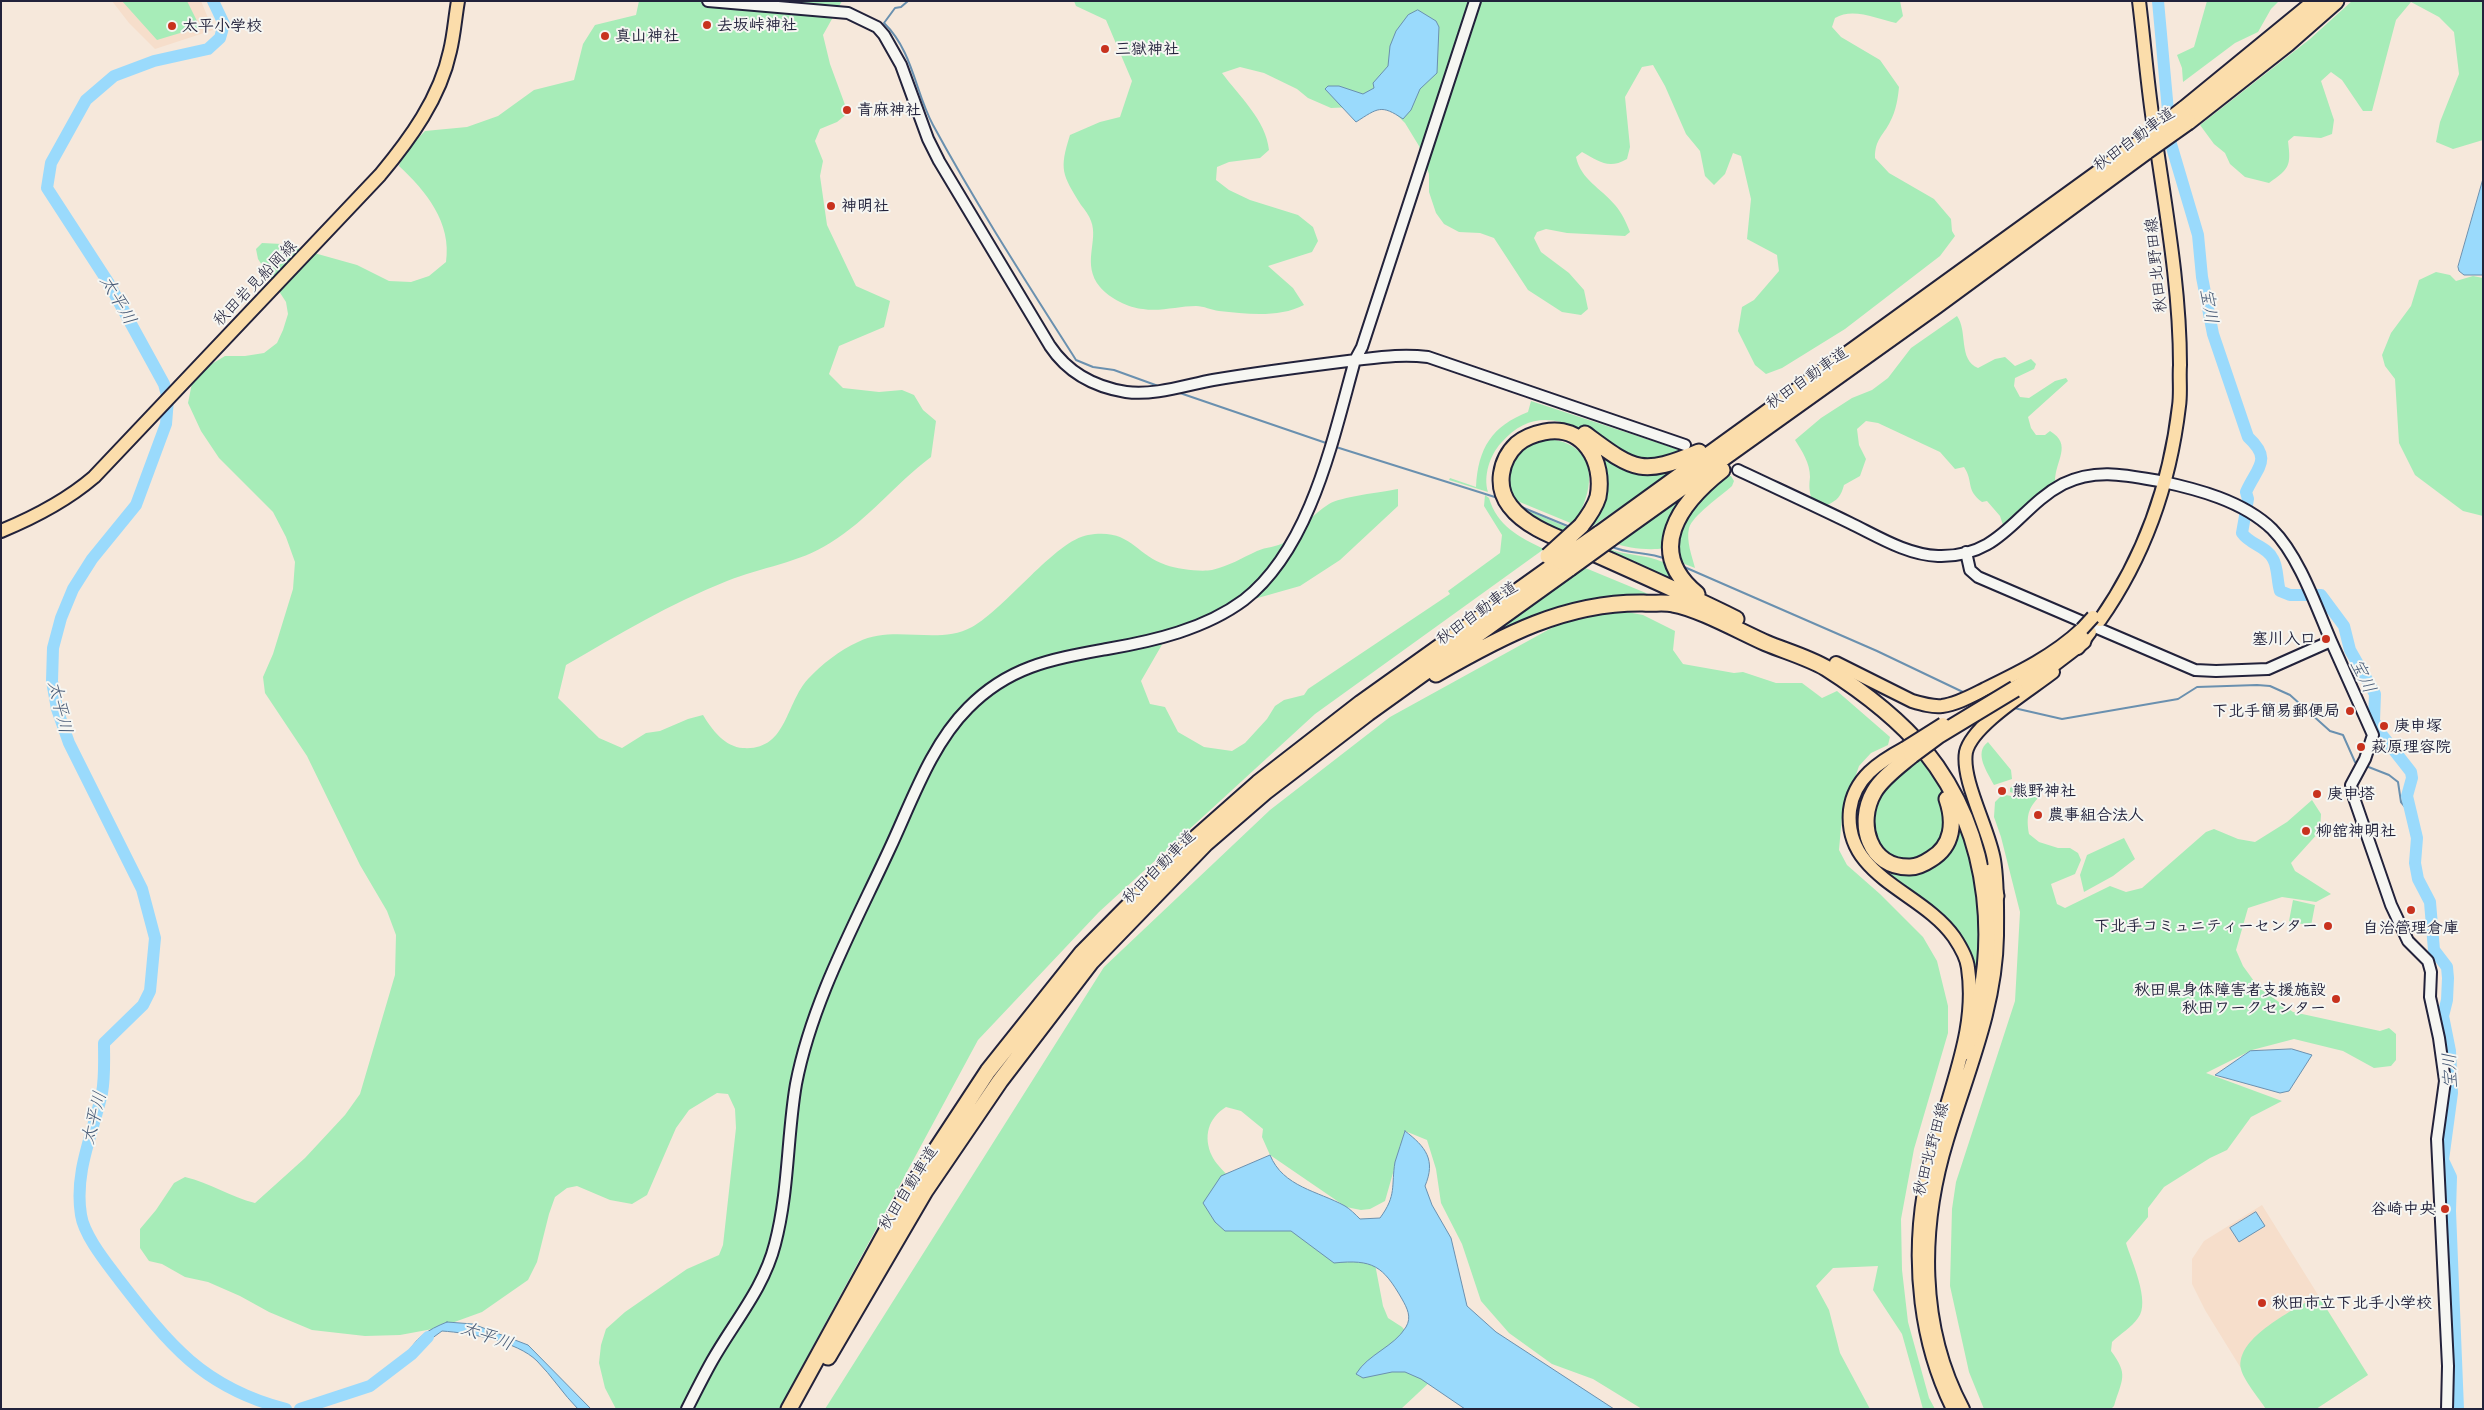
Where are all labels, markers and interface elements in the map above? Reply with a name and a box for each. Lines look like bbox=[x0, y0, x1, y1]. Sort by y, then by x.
place label: 去坂峠神社 bbox=[717, 15, 797, 35]
place label: 太平小学校 bbox=[182, 16, 262, 36]
marker: 去坂峠神社 bbox=[701, 19, 713, 31]
marker: 太平小学校 bbox=[166, 20, 178, 32]
place label: 真山神社 bbox=[615, 26, 679, 46]
marker: 真山神社 bbox=[599, 30, 611, 42]
place label: 三獄神社 bbox=[1115, 39, 1179, 59]
marker: 三獄神社 bbox=[1099, 43, 1111, 55]
place label: 青麻神社 bbox=[857, 100, 921, 120]
street label: 秋田自動車道 bbox=[2090, 103, 2178, 175]
marker: 青麻神社 bbox=[841, 104, 853, 116]
place label: 神明社 bbox=[841, 196, 889, 216]
marker: 神明社 bbox=[825, 200, 837, 212]
street label: 秋田北野田線 bbox=[2141, 216, 2171, 314]
street label: 秋田岩見船岡線 bbox=[209, 236, 301, 330]
water label: 太平川 bbox=[95, 271, 141, 329]
water label: 宝川 bbox=[2196, 287, 2222, 325]
street label: 秋田自動車道 bbox=[1762, 343, 1852, 413]
street label: 秋田自動車道 bbox=[1433, 577, 1521, 649]
place label: 塞川入口 bbox=[2252, 629, 2316, 649]
marker: 塞川入口 bbox=[2320, 633, 2332, 645]
water label: 宝川 bbox=[2345, 655, 2381, 697]
water label: 太平川 bbox=[43, 678, 77, 736]
place label: 下北手簡易郵便局 bbox=[2212, 701, 2340, 721]
marker: 下北手簡易郵便局 bbox=[2344, 705, 2356, 717]
place label: 庚申塚 bbox=[2394, 716, 2442, 736]
marker: 庚申塚 bbox=[2378, 720, 2390, 732]
place label: 萩原理容院 bbox=[2371, 737, 2451, 757]
marker: 萩原理容院 bbox=[2355, 741, 2367, 753]
place label: 熊野神社 bbox=[2012, 781, 2076, 801]
place label: 庚申塔 bbox=[2327, 784, 2375, 804]
marker: 熊野神社 bbox=[1996, 785, 2008, 797]
marker: 庚申塔 bbox=[2311, 788, 2323, 800]
place label: 農事組合法人 bbox=[2048, 805, 2144, 825]
marker: 農事組合法人 bbox=[2032, 809, 2044, 821]
place label: 柳舘神明社 bbox=[2316, 821, 2396, 841]
marker: 柳舘神明社 bbox=[2300, 825, 2312, 837]
street label: 秋田自動車道 bbox=[1118, 826, 1200, 908]
marker: 自治管理倉庫 bbox=[2405, 904, 2417, 916]
place label: 下北手コミュニティーセンター bbox=[2094, 916, 2318, 936]
place label: 自治管理倉庫 bbox=[2363, 918, 2459, 938]
marker: 下北手コミュニティーセンター bbox=[2322, 920, 2334, 932]
place label: 秋田県身体障害者支援施設 秋田ワークセンター bbox=[2134, 980, 2326, 1018]
marker: 秋田県身体障害者支援施設 秋田ワークセンター bbox=[2330, 993, 2342, 1005]
water label: 宝川 bbox=[2439, 1053, 2461, 1089]
water label: 太平川 bbox=[77, 1089, 111, 1147]
street label: 秋田北野田線 bbox=[1909, 1100, 1953, 1198]
street label: 秋田自動車道 bbox=[874, 1142, 942, 1234]
place label: 谷崎中央 bbox=[2371, 1199, 2435, 1219]
marker: 谷崎中央 bbox=[2439, 1203, 2451, 1215]
place label: 秋田市立下北手小学校 bbox=[2272, 1293, 2432, 1313]
marker: 秋田市立下北手小学校 bbox=[2256, 1297, 2268, 1309]
water label: 太平川 bbox=[458, 1317, 516, 1355]

